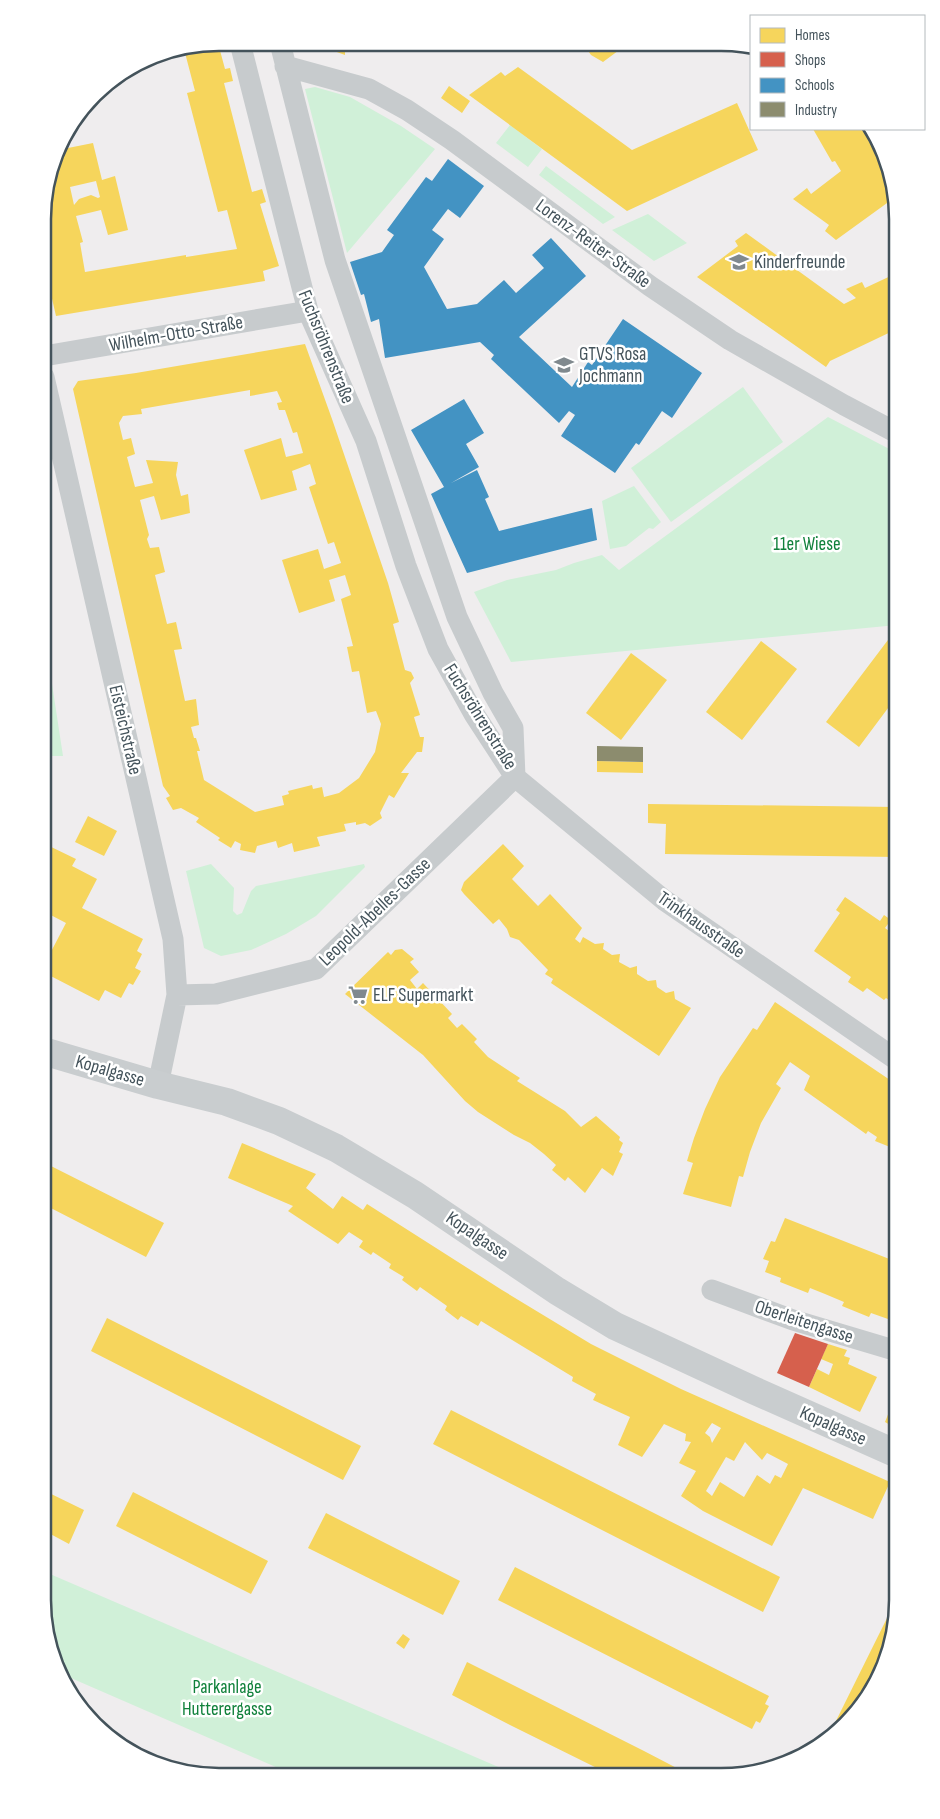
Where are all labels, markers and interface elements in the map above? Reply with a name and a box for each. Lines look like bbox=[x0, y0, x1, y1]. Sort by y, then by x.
legend bbox=[750, 15, 925, 130]
text: Homes bbox=[795, 26, 830, 45]
text: Shops bbox=[795, 51, 826, 70]
text: Schools bbox=[795, 76, 834, 95]
text: Industry bbox=[795, 101, 837, 120]
street label: Lorenz-Reiter-Straße bbox=[531, 195, 655, 293]
school or university icon: Kinderfreunde bbox=[728, 251, 750, 273]
place label: Kinderfreunde bbox=[754, 251, 846, 274]
street label: Fuchsröhrenstraße bbox=[293, 287, 359, 407]
street label: Wilhelm-Otto-Straße bbox=[107, 311, 245, 357]
place label: GTVS Rosa Jochmann bbox=[578, 343, 646, 388]
school or university icon: GTVS Rosa Jochmann bbox=[553, 354, 575, 376]
park label: 11er Wiese bbox=[773, 533, 841, 556]
street label: Fuchsröhrenstraße bbox=[438, 660, 522, 774]
street label: Eisteichstraße bbox=[104, 683, 146, 777]
street label: Leopold-Abelles-Gasse bbox=[314, 853, 436, 971]
street label: Trinkhausstraße bbox=[653, 887, 749, 963]
supermarket icon: ELF Supermarkt bbox=[347, 984, 369, 1006]
place label: ELF Supermarkt bbox=[373, 984, 474, 1007]
street label: Kopalgasse bbox=[73, 1050, 147, 1092]
street label: Kopalgasse bbox=[441, 1207, 513, 1265]
street label: Oberleitengasse bbox=[752, 1295, 856, 1349]
street label: Kopalgasse bbox=[796, 1401, 870, 1451]
park label: Parkanlage Hutterergasse bbox=[182, 1676, 272, 1721]

